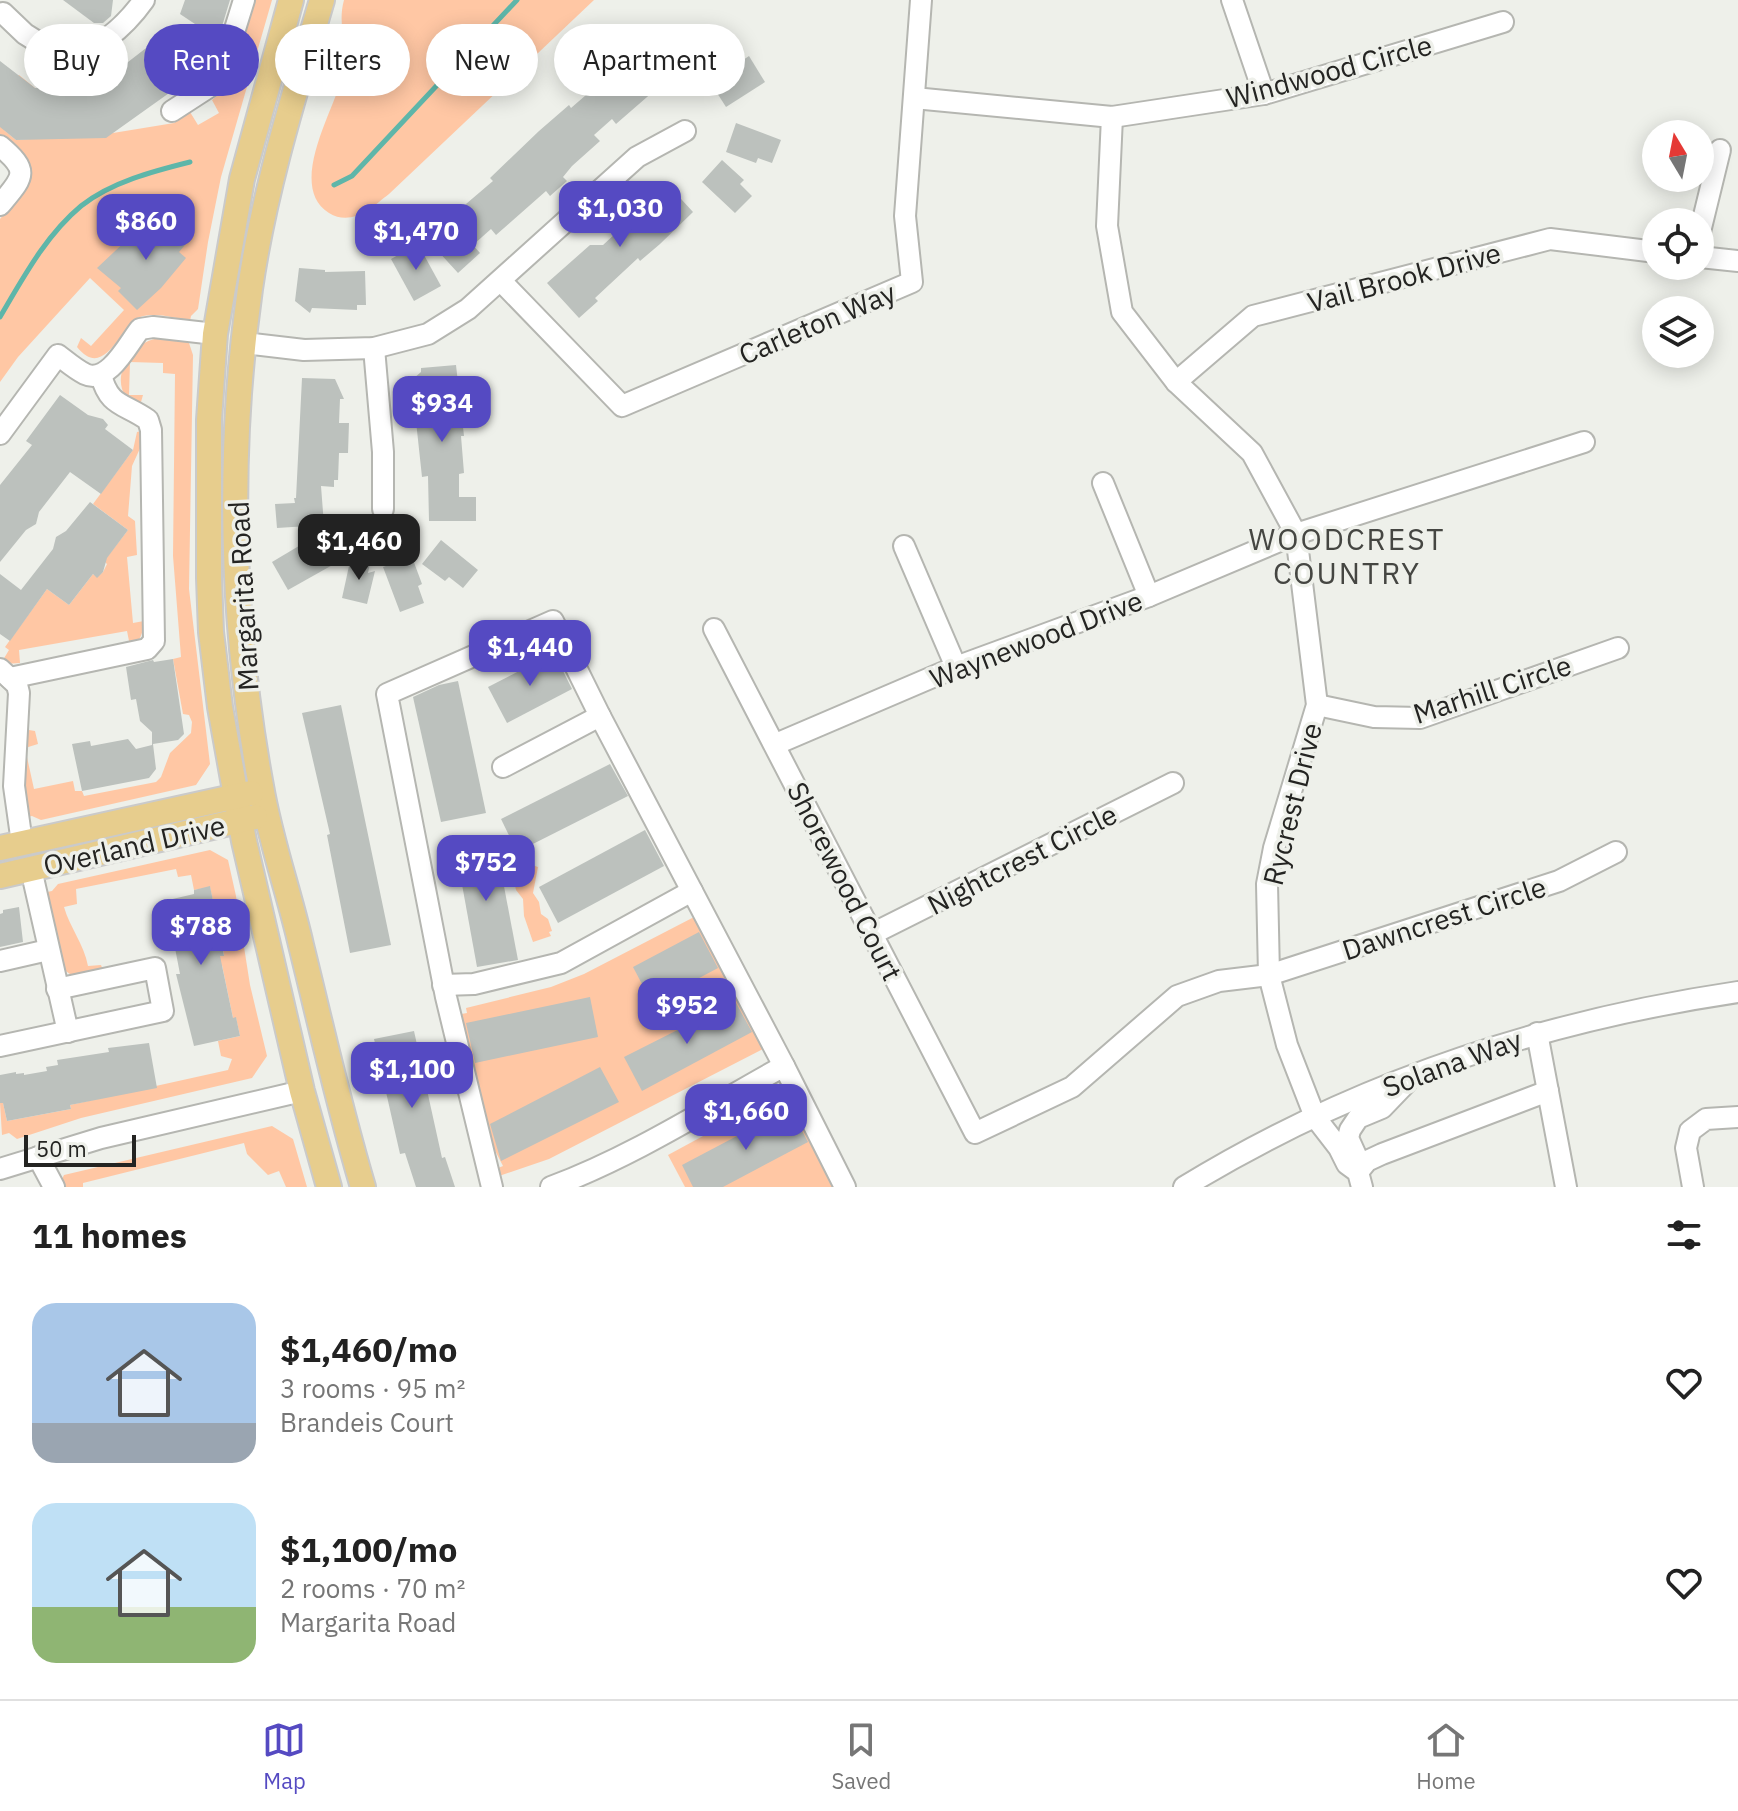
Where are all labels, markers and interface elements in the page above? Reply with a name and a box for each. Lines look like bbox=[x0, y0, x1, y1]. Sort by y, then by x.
chip: Buy bbox=[24, 24, 128, 96]
chip: Rent bbox=[144, 24, 259, 96]
chip: Filters bbox=[275, 24, 410, 96]
chip: New bbox=[426, 24, 538, 96]
chip: Apartment bbox=[554, 24, 745, 96]
street label: Windwood Circle bbox=[1222, 26, 1436, 116]
north arrow bbox=[1642, 120, 1714, 192]
map controls bbox=[1642, 120, 1714, 368]
pin: $1,030 bbox=[555, 181, 685, 249]
text: $1,030 bbox=[577, 190, 663, 224]
pin: $860 bbox=[99, 194, 193, 262]
text: $860 bbox=[115, 203, 177, 237]
pin: $1,470 bbox=[351, 204, 481, 272]
button: locate bbox=[1642, 208, 1714, 280]
text: $1,470 bbox=[373, 213, 459, 247]
street label: Vail Brook Drive bbox=[1303, 233, 1505, 321]
street label: Carleton Way bbox=[733, 273, 901, 373]
button: layers bbox=[1642, 296, 1714, 368]
pin: $934 bbox=[395, 376, 489, 444]
text: $934 bbox=[411, 385, 473, 419]
street label: Margarita Road bbox=[220, 500, 266, 692]
pin: $1,460 bbox=[294, 514, 424, 582]
district label: WOODCREST COUNTRY bbox=[1249, 519, 1445, 592]
text: $1,460 bbox=[316, 523, 402, 557]
street label: Waynewood Drive bbox=[924, 581, 1148, 697]
pin: $1,440 bbox=[465, 620, 595, 688]
text: $1,440 bbox=[487, 629, 573, 663]
street label: Marhill Circle bbox=[1408, 646, 1576, 732]
street label: Rycrest Drive bbox=[1254, 719, 1330, 889]
street label: Shorewood Court bbox=[779, 775, 911, 987]
street label: Nightcrest Circle bbox=[921, 795, 1123, 923]
street label: Overland Drive bbox=[40, 806, 228, 884]
pin: $752 bbox=[439, 835, 533, 903]
text: $752 bbox=[455, 844, 517, 878]
street label: Dawncrest Circle bbox=[1337, 868, 1551, 968]
pin: $788 bbox=[154, 899, 248, 967]
text: $788 bbox=[170, 908, 232, 942]
pin: $952 bbox=[640, 978, 734, 1046]
text: $952 bbox=[656, 987, 718, 1021]
street label: Solana Way bbox=[1377, 1021, 1527, 1105]
pin: $1,100 bbox=[347, 1042, 477, 1110]
text: $1,100 bbox=[369, 1051, 455, 1085]
pin: $1,660 bbox=[681, 1084, 811, 1152]
text: $1,660 bbox=[703, 1093, 789, 1127]
scale bar bbox=[24, 1131, 136, 1167]
text: 50 m bbox=[36, 1134, 87, 1163]
text: 11 homes bbox=[32, 1213, 187, 1257]
icon: filters bbox=[1662, 1213, 1706, 1257]
text: $1,460/mo bbox=[280, 1327, 457, 1371]
icon: home bbox=[96, 1335, 192, 1431]
icon: heart bbox=[1662, 1361, 1706, 1405]
text: 3 rooms · 95 m² bbox=[280, 1371, 465, 1405]
text: Brandeis Court bbox=[280, 1405, 454, 1439]
text: $1,100/mo bbox=[280, 1527, 457, 1571]
icon: home bbox=[96, 1535, 192, 1631]
icon: heart bbox=[1662, 1561, 1706, 1605]
text: 2 rooms · 70 m² bbox=[280, 1571, 465, 1605]
text: Margarita Road bbox=[280, 1605, 456, 1639]
tab: Map bbox=[262, 1718, 306, 1795]
tab: Saved bbox=[831, 1718, 891, 1795]
tab: Home bbox=[1416, 1718, 1475, 1795]

